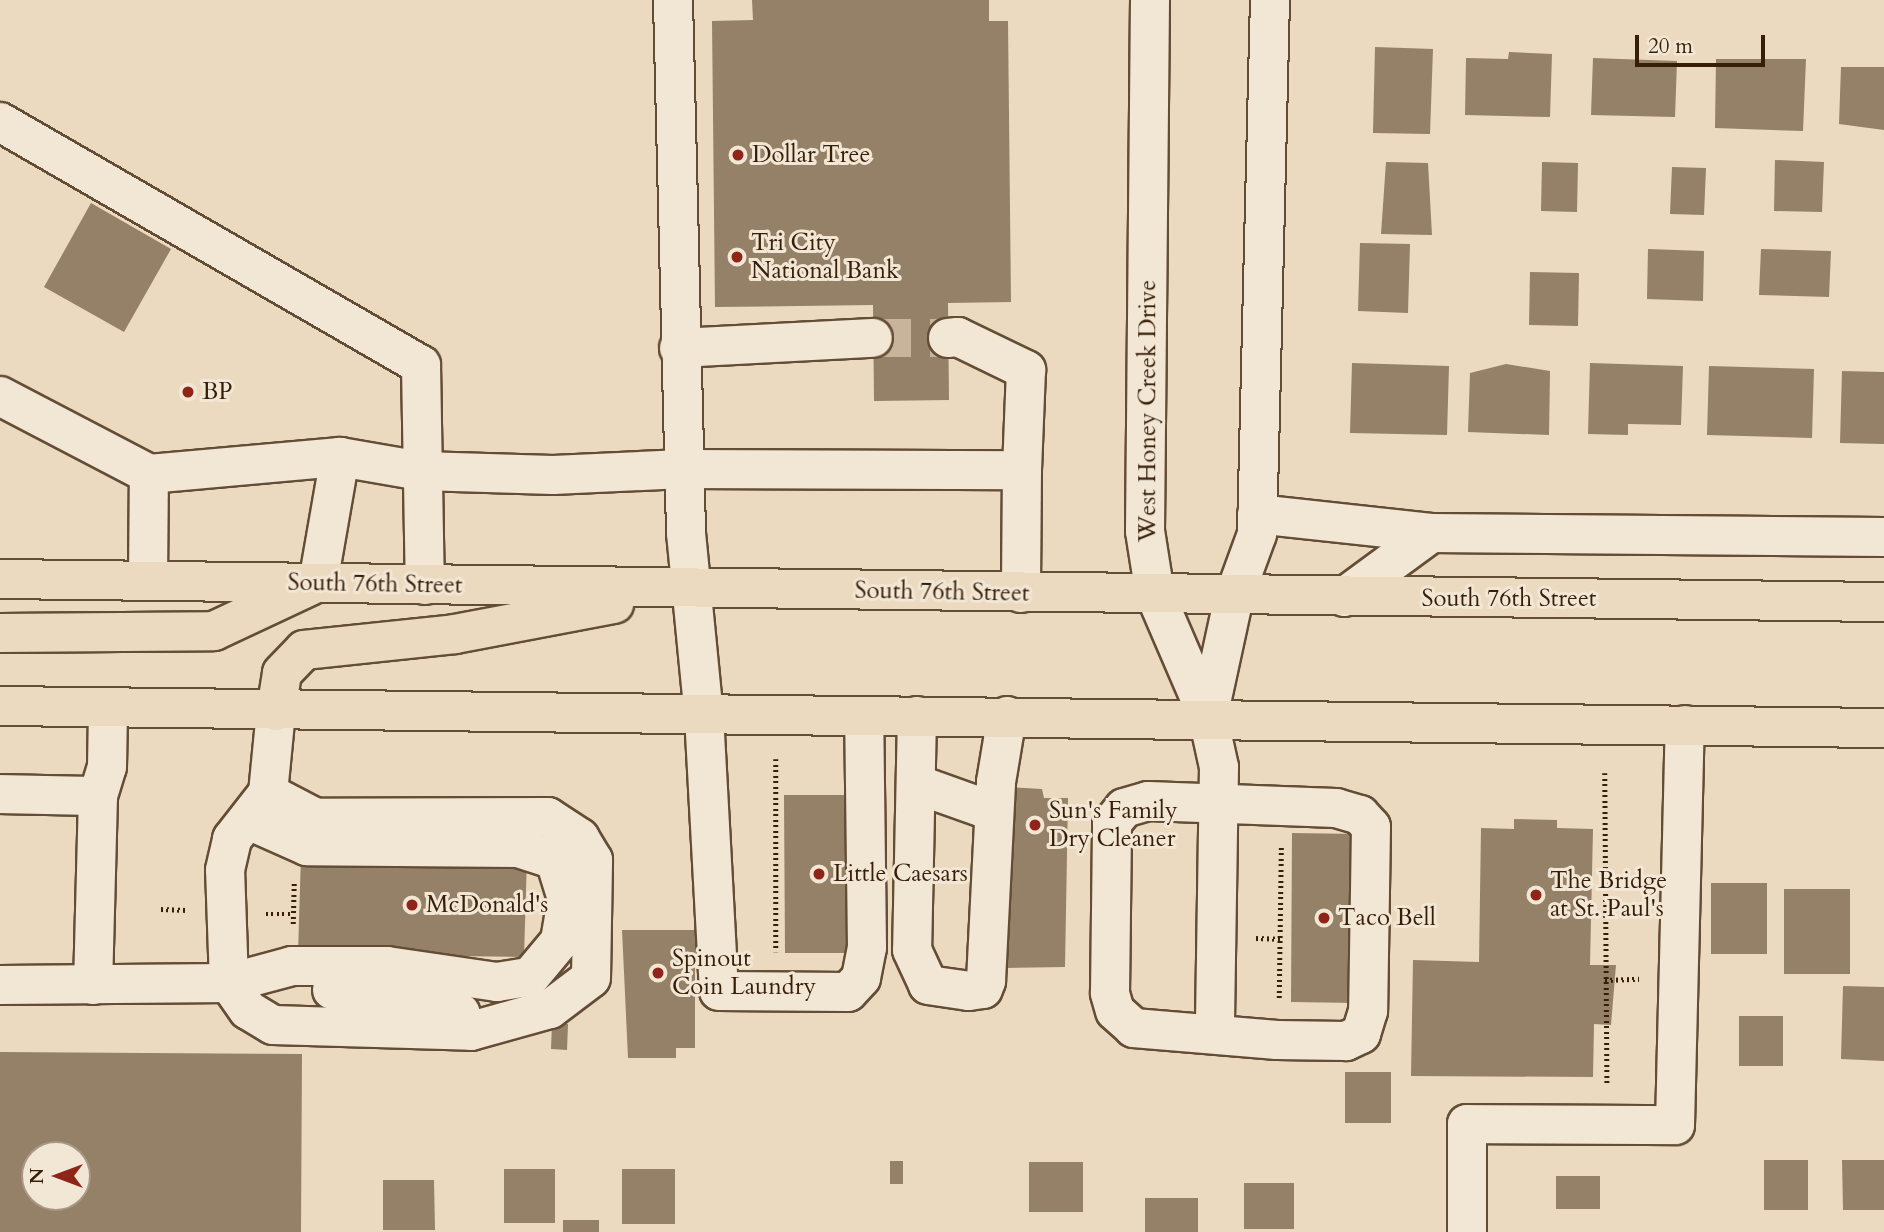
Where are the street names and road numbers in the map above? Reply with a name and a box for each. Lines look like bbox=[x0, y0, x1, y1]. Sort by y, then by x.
street label: West Honey Creek Drive bbox=[1134, 280, 1162, 542]
street label: South 76th Street bbox=[287, 568, 463, 600]
street label: South 76th Street bbox=[854, 576, 1030, 608]
street label: South 76th Street bbox=[1422, 585, 1596, 613]

